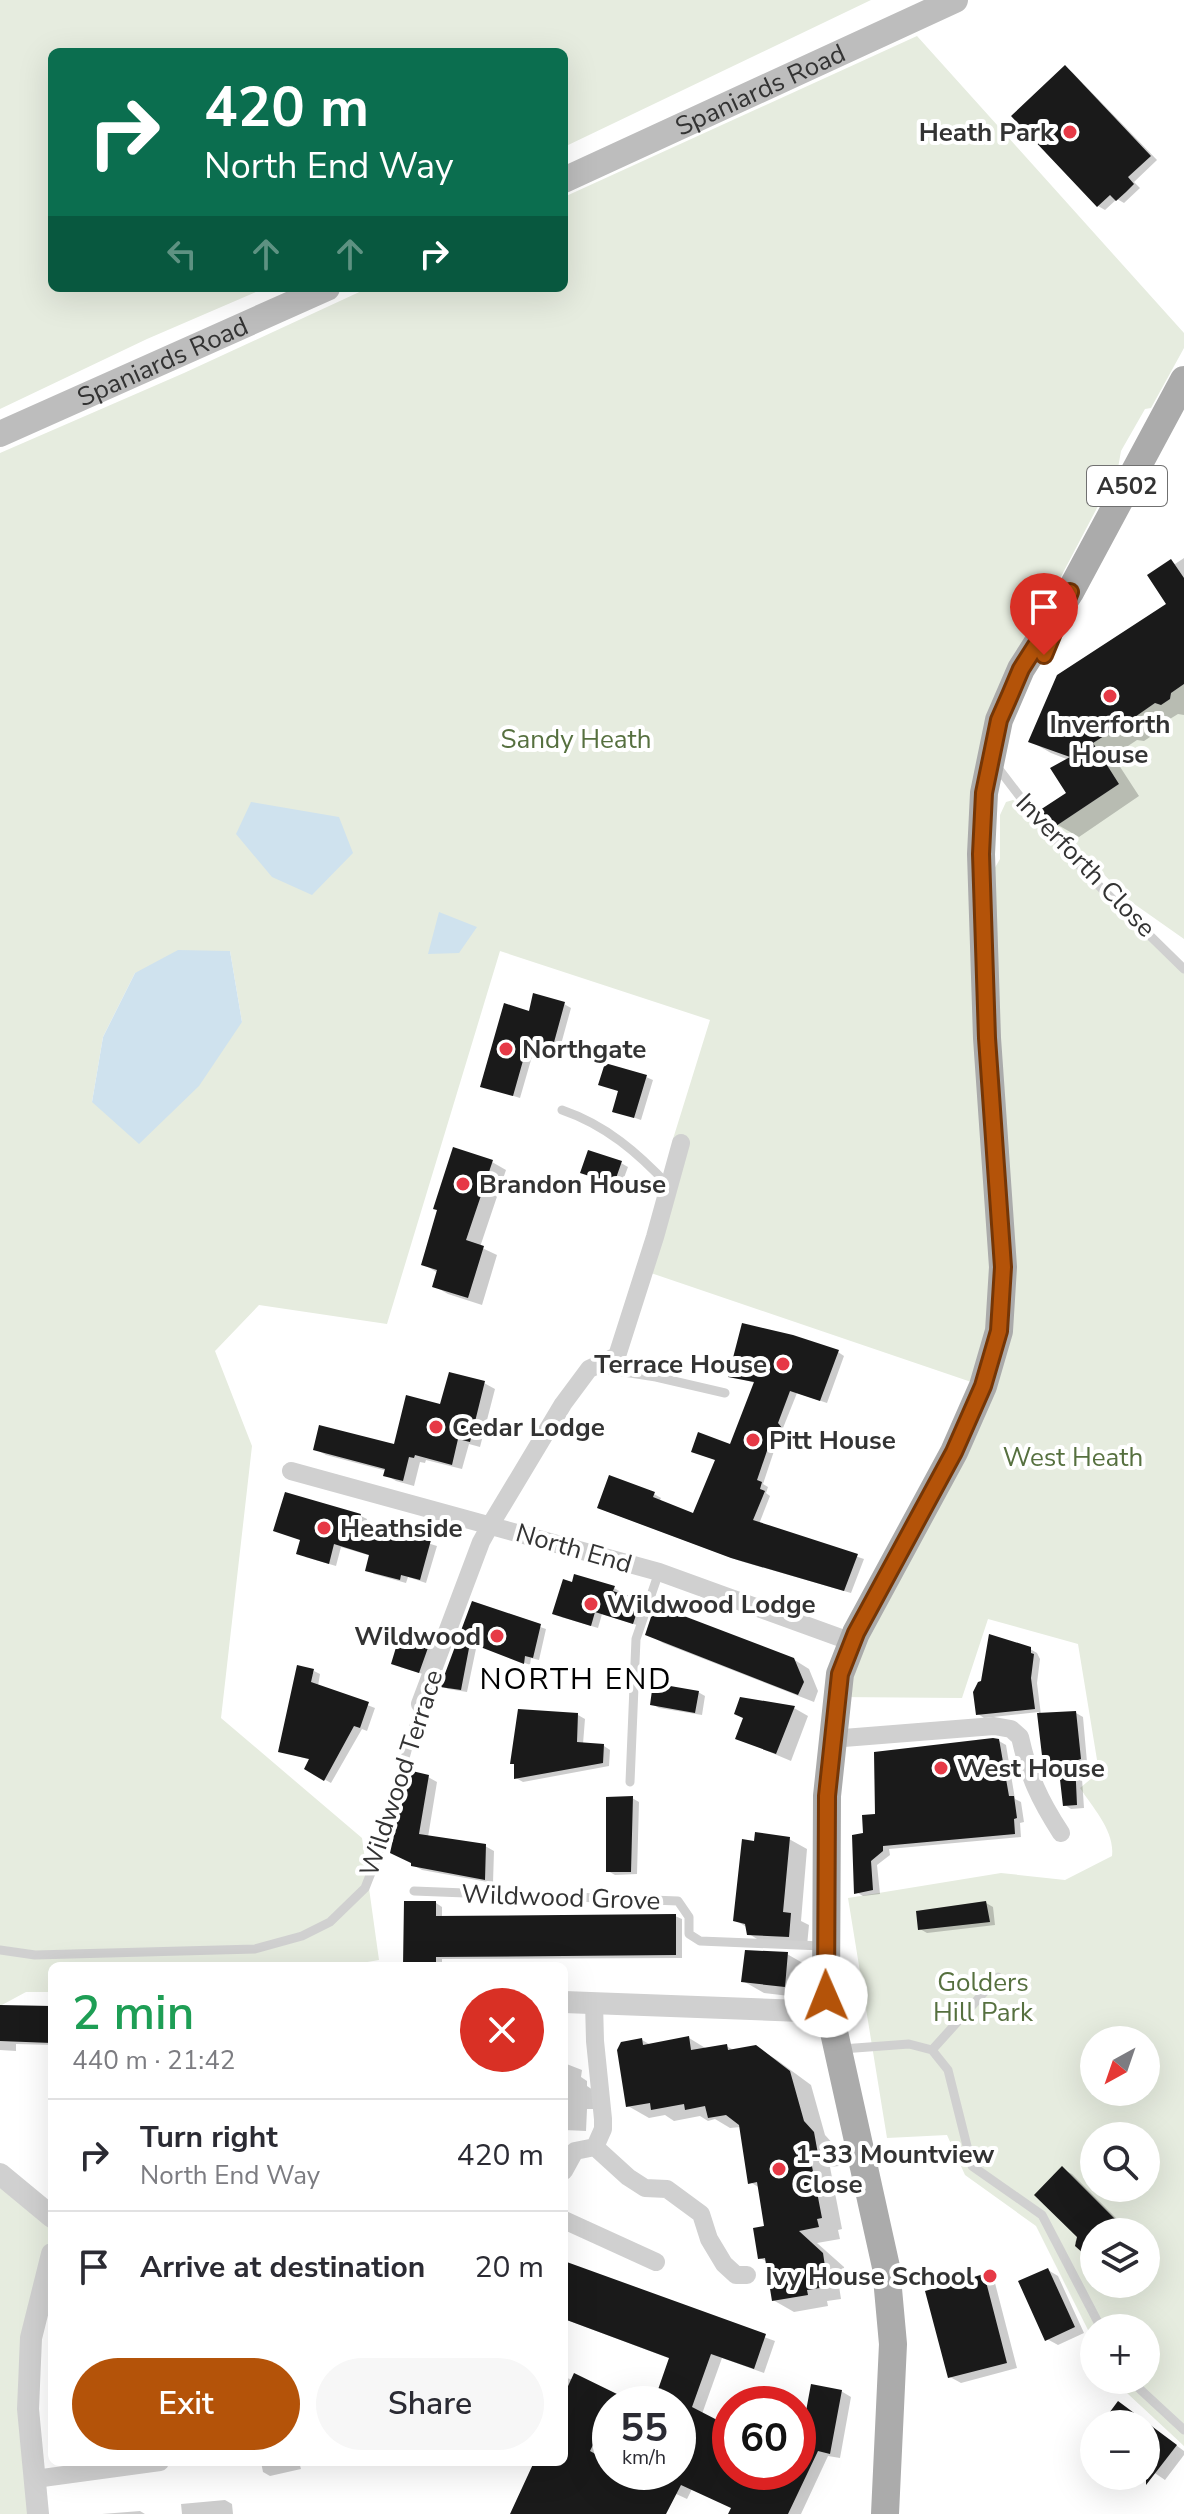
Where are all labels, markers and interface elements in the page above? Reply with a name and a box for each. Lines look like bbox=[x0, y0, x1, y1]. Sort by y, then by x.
street label: Spaniards Road bbox=[670, 36, 851, 144]
text: 420 m bbox=[204, 69, 369, 146]
icon: right bbox=[72, 80, 176, 184]
place label: Heath Park bbox=[919, 115, 1055, 150]
marker: Heath Park bbox=[1061, 123, 1079, 141]
text: North End Way bbox=[204, 142, 453, 191]
icon: left bbox=[160, 232, 204, 276]
icon: ahead bbox=[244, 232, 288, 276]
icon: ahead bbox=[328, 232, 372, 276]
icon: right bbox=[412, 232, 456, 276]
street label: Spaniards Road bbox=[72, 308, 254, 415]
road number: A502 bbox=[1087, 466, 1167, 506]
pin bbox=[1010, 573, 1078, 655]
icon: arrive bbox=[1022, 585, 1066, 629]
marker: Inverforth House bbox=[1101, 687, 1119, 705]
place label: Inverforth House bbox=[1049, 707, 1171, 772]
park label: Sandy Heath bbox=[500, 722, 652, 757]
street label: Inverforth Close bbox=[1008, 786, 1163, 945]
place label: Northgate bbox=[522, 1032, 646, 1067]
marker: Northgate bbox=[497, 1040, 515, 1058]
place label: Brandon House bbox=[479, 1167, 666, 1202]
marker: Brandon House bbox=[454, 1175, 472, 1193]
place label: Terrace House bbox=[594, 1347, 767, 1382]
marker: Terrace House bbox=[774, 1355, 792, 1373]
place label: Cedar Lodge bbox=[452, 1410, 605, 1445]
marker: Cedar Lodge bbox=[427, 1418, 445, 1436]
place label: Pitt House bbox=[769, 1423, 896, 1458]
marker: Pitt House bbox=[744, 1431, 762, 1449]
park label: West Heath bbox=[1003, 1440, 1143, 1475]
place label: Heathside bbox=[340, 1511, 463, 1546]
street label: North End bbox=[512, 1515, 636, 1582]
marker: Heathside bbox=[315, 1519, 333, 1537]
place label: Wildwood Lodge bbox=[607, 1587, 816, 1622]
marker: Wildwood Lodge bbox=[582, 1595, 600, 1613]
place label: Wildwood bbox=[354, 1619, 481, 1654]
marker: Wildwood bbox=[488, 1627, 506, 1645]
district label: NORTH END bbox=[479, 1659, 673, 1700]
street label: Wildwood Terrace bbox=[352, 1665, 451, 1881]
place label: West House bbox=[957, 1751, 1105, 1786]
marker: West House bbox=[932, 1759, 950, 1777]
street label: Wildwood Grove bbox=[461, 1877, 661, 1918]
position arrow bbox=[784, 1954, 868, 2038]
park label: Golders Hill Park bbox=[933, 1965, 1034, 2030]
text: 2 min bbox=[72, 1980, 194, 2046]
button: close bbox=[460, 1988, 544, 2072]
north arrow bbox=[1080, 2026, 1160, 2106]
map controls bbox=[1080, 2026, 1160, 2490]
text: 440 m · 21:42 bbox=[72, 2043, 235, 2078]
text: Turn right bbox=[140, 2117, 278, 2158]
button: search bbox=[1080, 2122, 1160, 2202]
icon: right bbox=[72, 2133, 116, 2177]
text: 420 m bbox=[457, 2135, 544, 2176]
place label: 1-33 Mountview Close bbox=[795, 2137, 995, 2202]
text: North End Way bbox=[140, 2158, 320, 2193]
marker: 1-33 Mountview Close bbox=[770, 2160, 788, 2178]
button: layers bbox=[1080, 2218, 1160, 2298]
icon: arrive bbox=[72, 2245, 116, 2289]
text: Arrive at destination bbox=[140, 2247, 425, 2288]
text: 20 m bbox=[475, 2247, 544, 2288]
place label: Ivy House School bbox=[765, 2259, 975, 2294]
marker: Ivy House School bbox=[981, 2267, 999, 2285]
button: + bbox=[1080, 2314, 1160, 2394]
button: Exit bbox=[72, 2358, 300, 2450]
button: Share bbox=[316, 2358, 544, 2450]
speed limit sign: 60 bbox=[712, 2386, 816, 2490]
text: 55 bbox=[620, 2401, 668, 2455]
button: − bbox=[1080, 2410, 1160, 2490]
text: km/h bbox=[622, 2444, 666, 2471]

